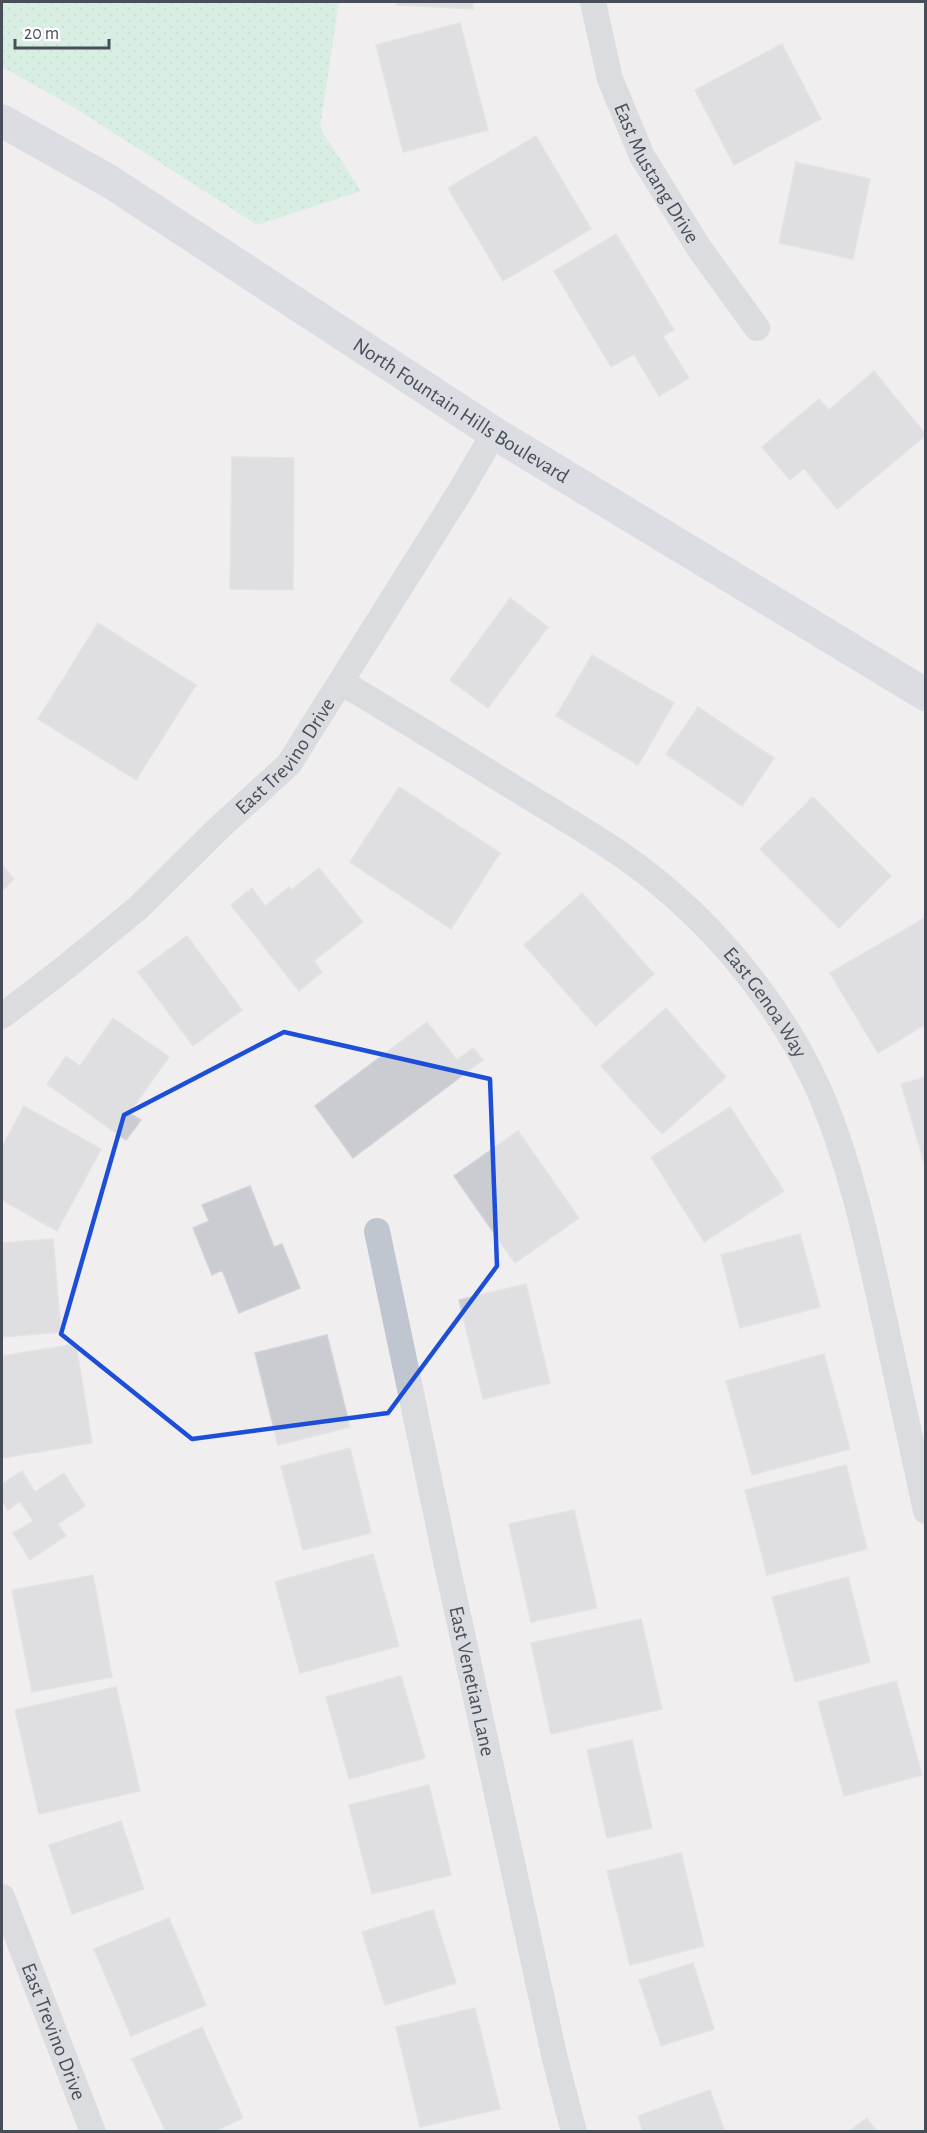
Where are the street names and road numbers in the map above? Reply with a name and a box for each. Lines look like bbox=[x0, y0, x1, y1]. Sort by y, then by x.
street label: East Mustang Drive bbox=[611, 100, 704, 247]
street label: North Fountain Hills Boulevard bbox=[350, 334, 573, 487]
street label: East Trevino Drive bbox=[231, 694, 338, 818]
street label: East Genoa Way bbox=[720, 943, 811, 1061]
street label: East Venetian Lane bbox=[446, 1604, 499, 1758]
street label: East Trevino Drive bbox=[18, 1960, 90, 2103]

